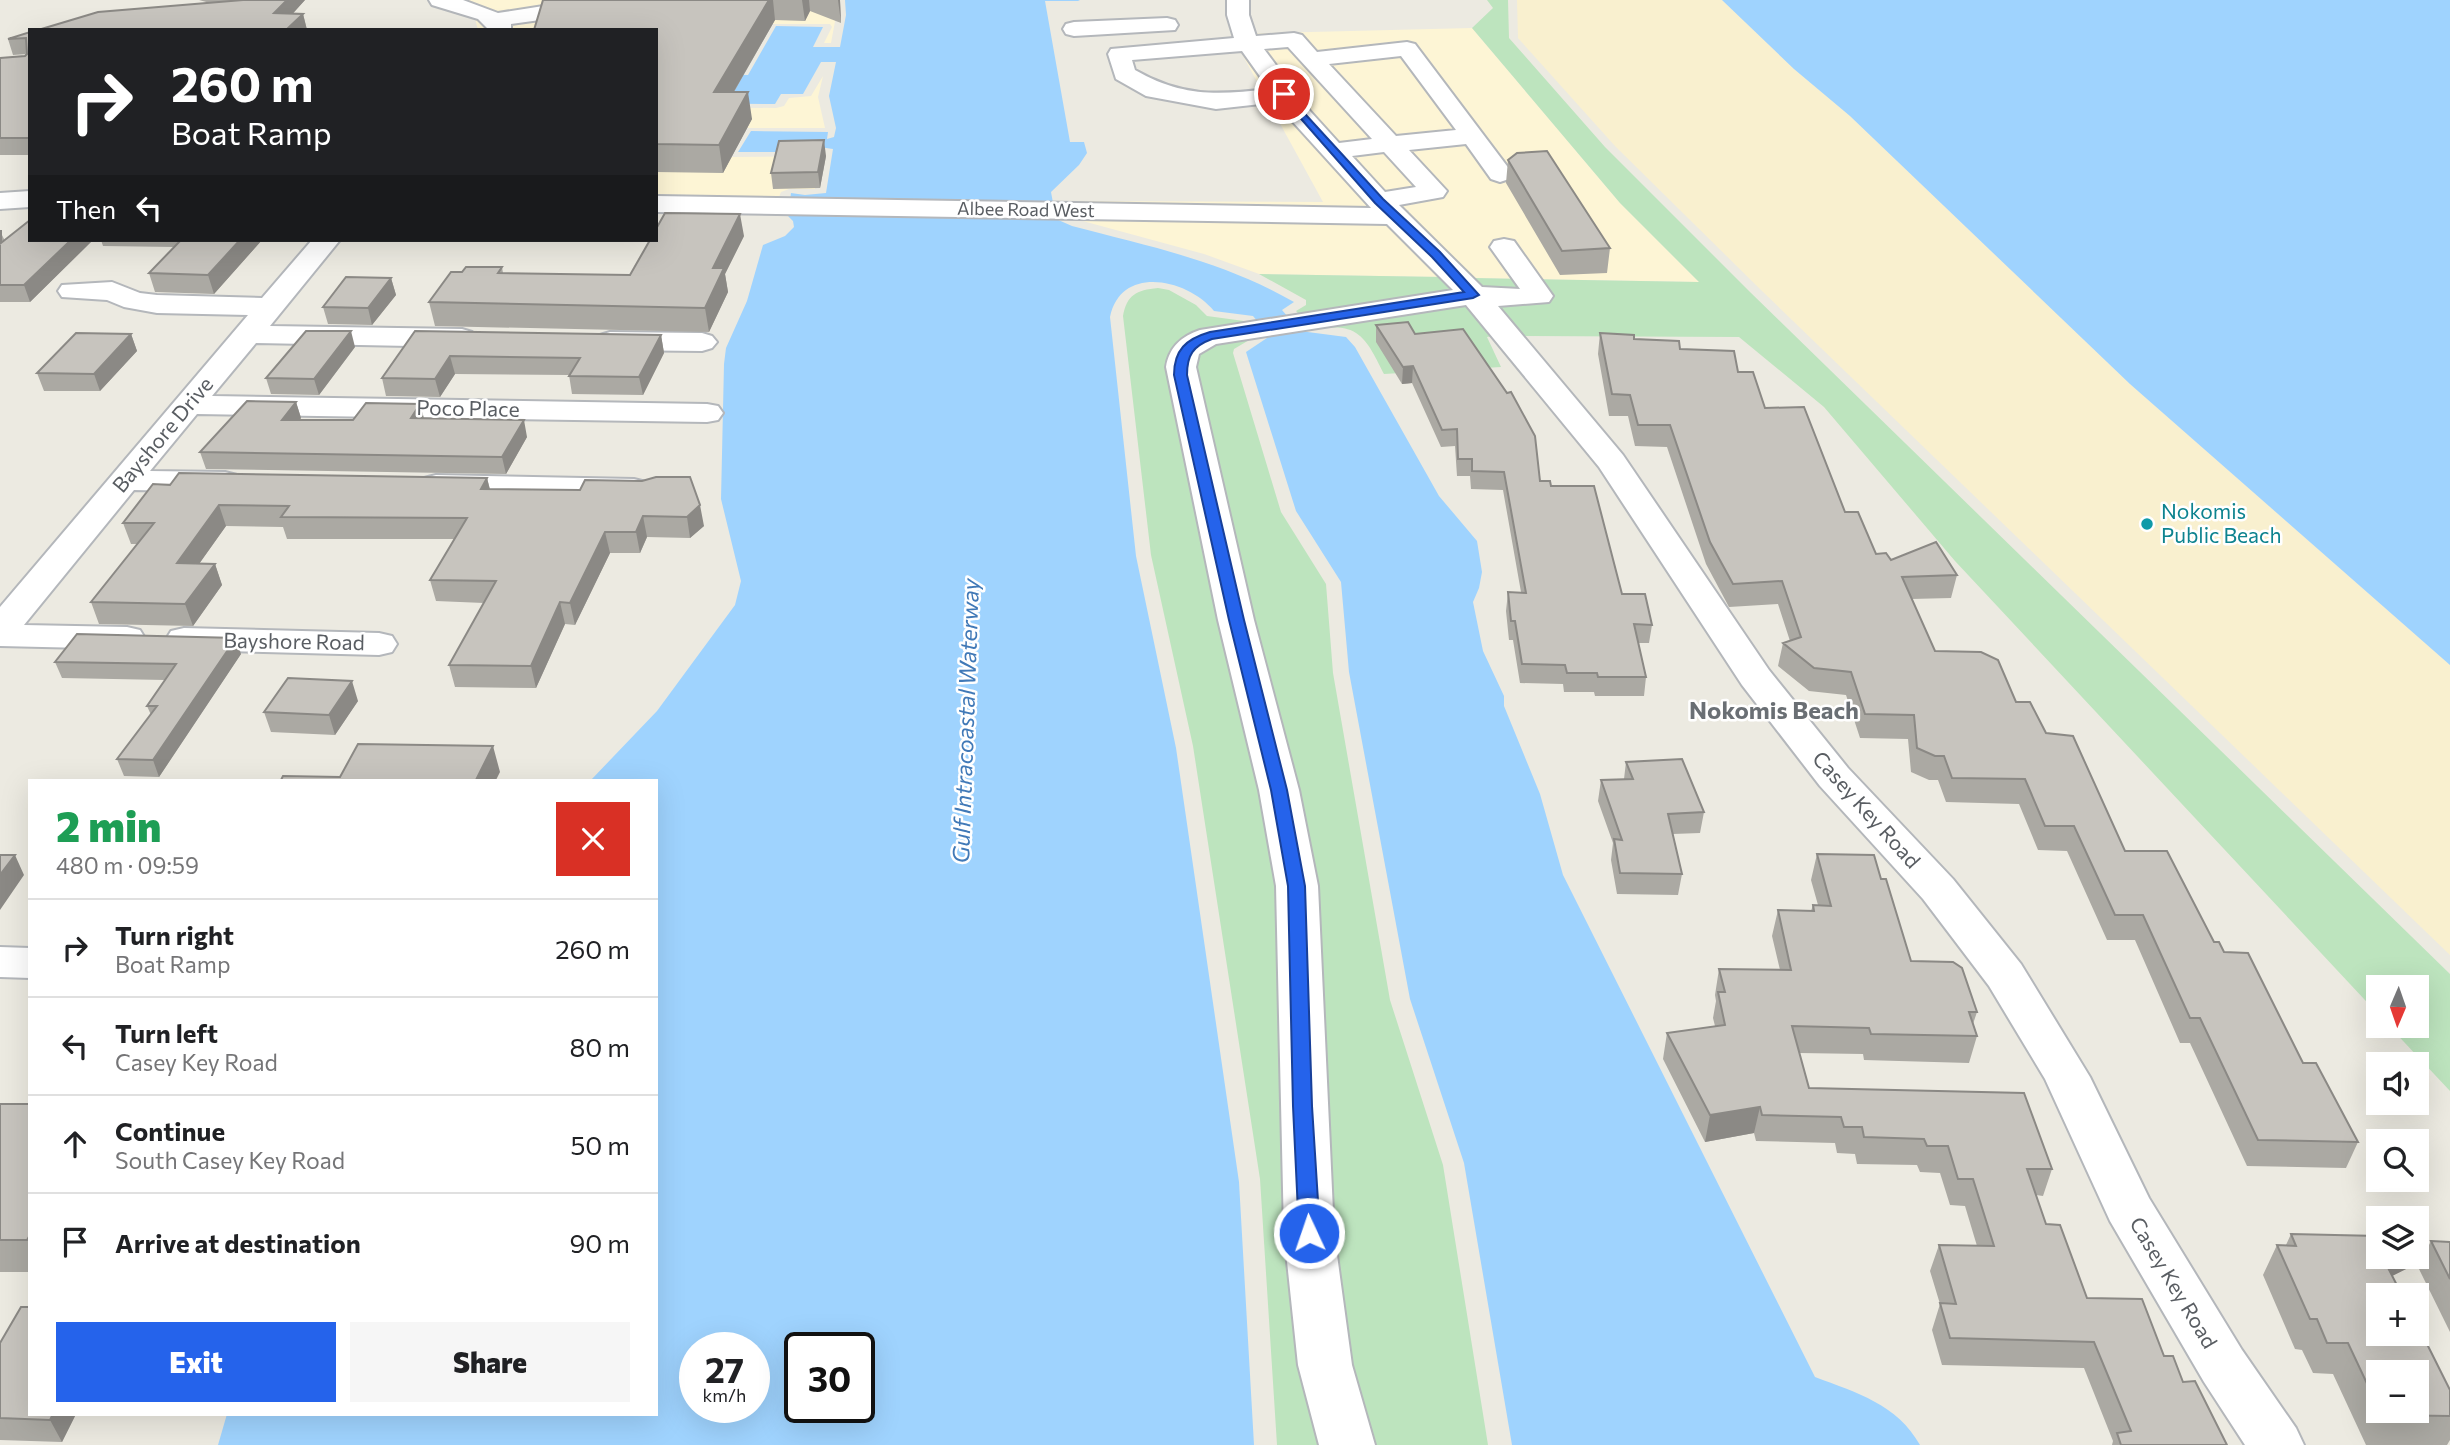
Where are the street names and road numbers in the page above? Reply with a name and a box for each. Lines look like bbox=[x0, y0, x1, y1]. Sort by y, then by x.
street label: Albee Road West bbox=[957, 197, 1095, 221]
street label: Bayshore Drive bbox=[106, 371, 217, 497]
street label: Poco Place bbox=[416, 394, 520, 421]
street label: Bayshore Road bbox=[223, 627, 365, 654]
street label: Casey Key Road bbox=[1808, 745, 1926, 873]
street label: Casey Key Road bbox=[2125, 1212, 2223, 1352]

